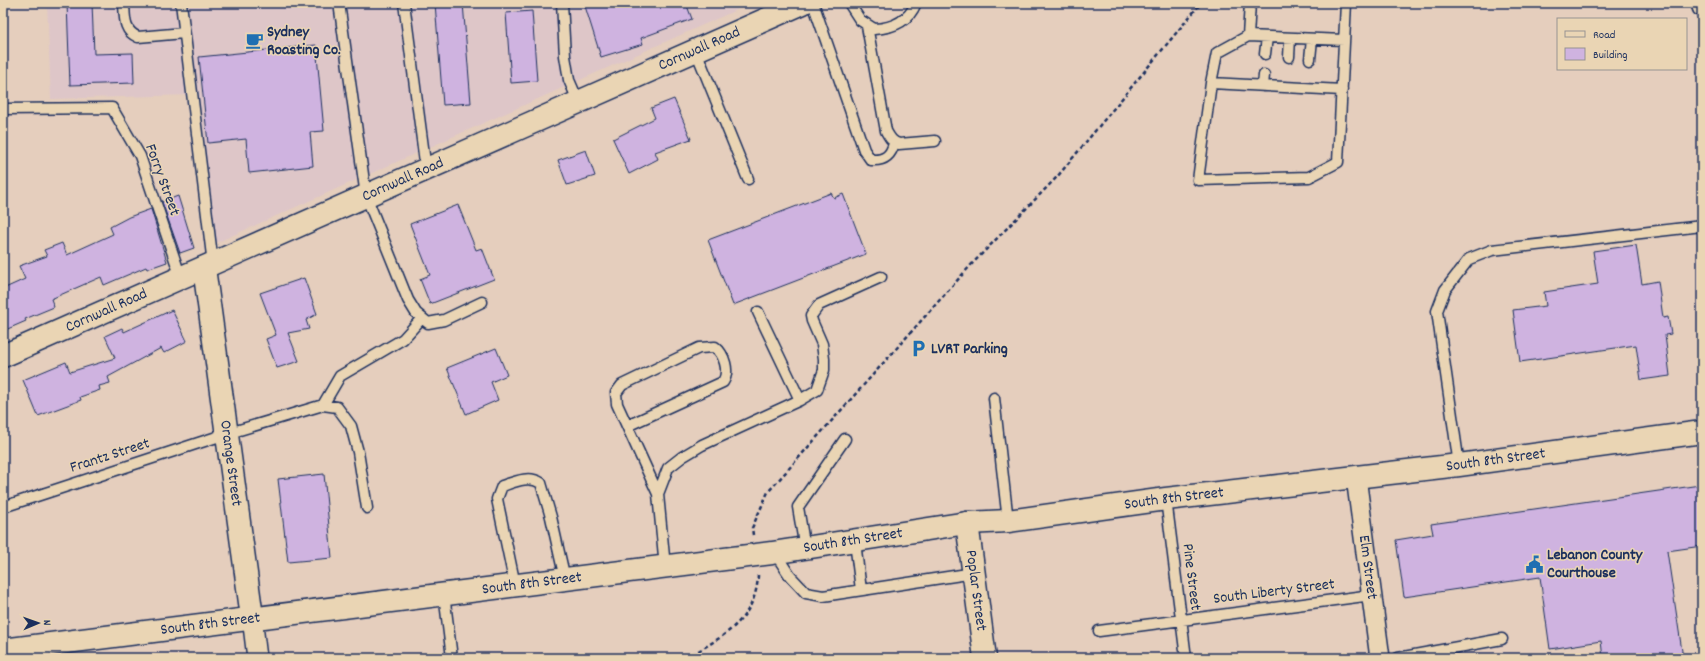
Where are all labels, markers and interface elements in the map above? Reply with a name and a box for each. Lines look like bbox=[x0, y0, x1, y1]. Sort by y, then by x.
legend bbox=[1557, 18, 1687, 70]
place label: Sydney Roasting Co. bbox=[267, 21, 341, 62]
street label: Cornwall Road bbox=[655, 21, 744, 77]
text: Road bbox=[1593, 27, 1615, 44]
cafe icon: Sydney Roasting Co. bbox=[244, 31, 264, 51]
text: Building bbox=[1593, 47, 1628, 64]
street label: Forry Street bbox=[138, 141, 186, 219]
street label: Cornwall Road bbox=[358, 151, 447, 208]
street label: Cornwall Road bbox=[62, 282, 151, 339]
place label: LVRT Parking bbox=[931, 338, 1008, 361]
parking icon: LVRT Parking bbox=[908, 339, 928, 359]
street label: Orange Street bbox=[214, 419, 248, 508]
street label: Frantz Street bbox=[67, 432, 153, 480]
street label: South 8th Street bbox=[1445, 442, 1547, 478]
street label: South 8th Street bbox=[1123, 481, 1225, 516]
street label: South 8th Street bbox=[802, 522, 904, 560]
street label: Elm Street bbox=[1352, 534, 1384, 601]
street label: Pine Street bbox=[1175, 542, 1207, 612]
place label: Lebanon County Courthouse bbox=[1547, 544, 1644, 585]
street label: Poplar Street bbox=[959, 548, 993, 632]
public building icon: Lebanon County Courthouse bbox=[1524, 554, 1544, 574]
street label: South 8th Street bbox=[481, 566, 583, 601]
street label: South Liberty Street bbox=[1212, 573, 1336, 611]
north arrow bbox=[18, 603, 58, 643]
street label: South 8th Street bbox=[159, 606, 262, 642]
text: N bbox=[38, 620, 54, 626]

